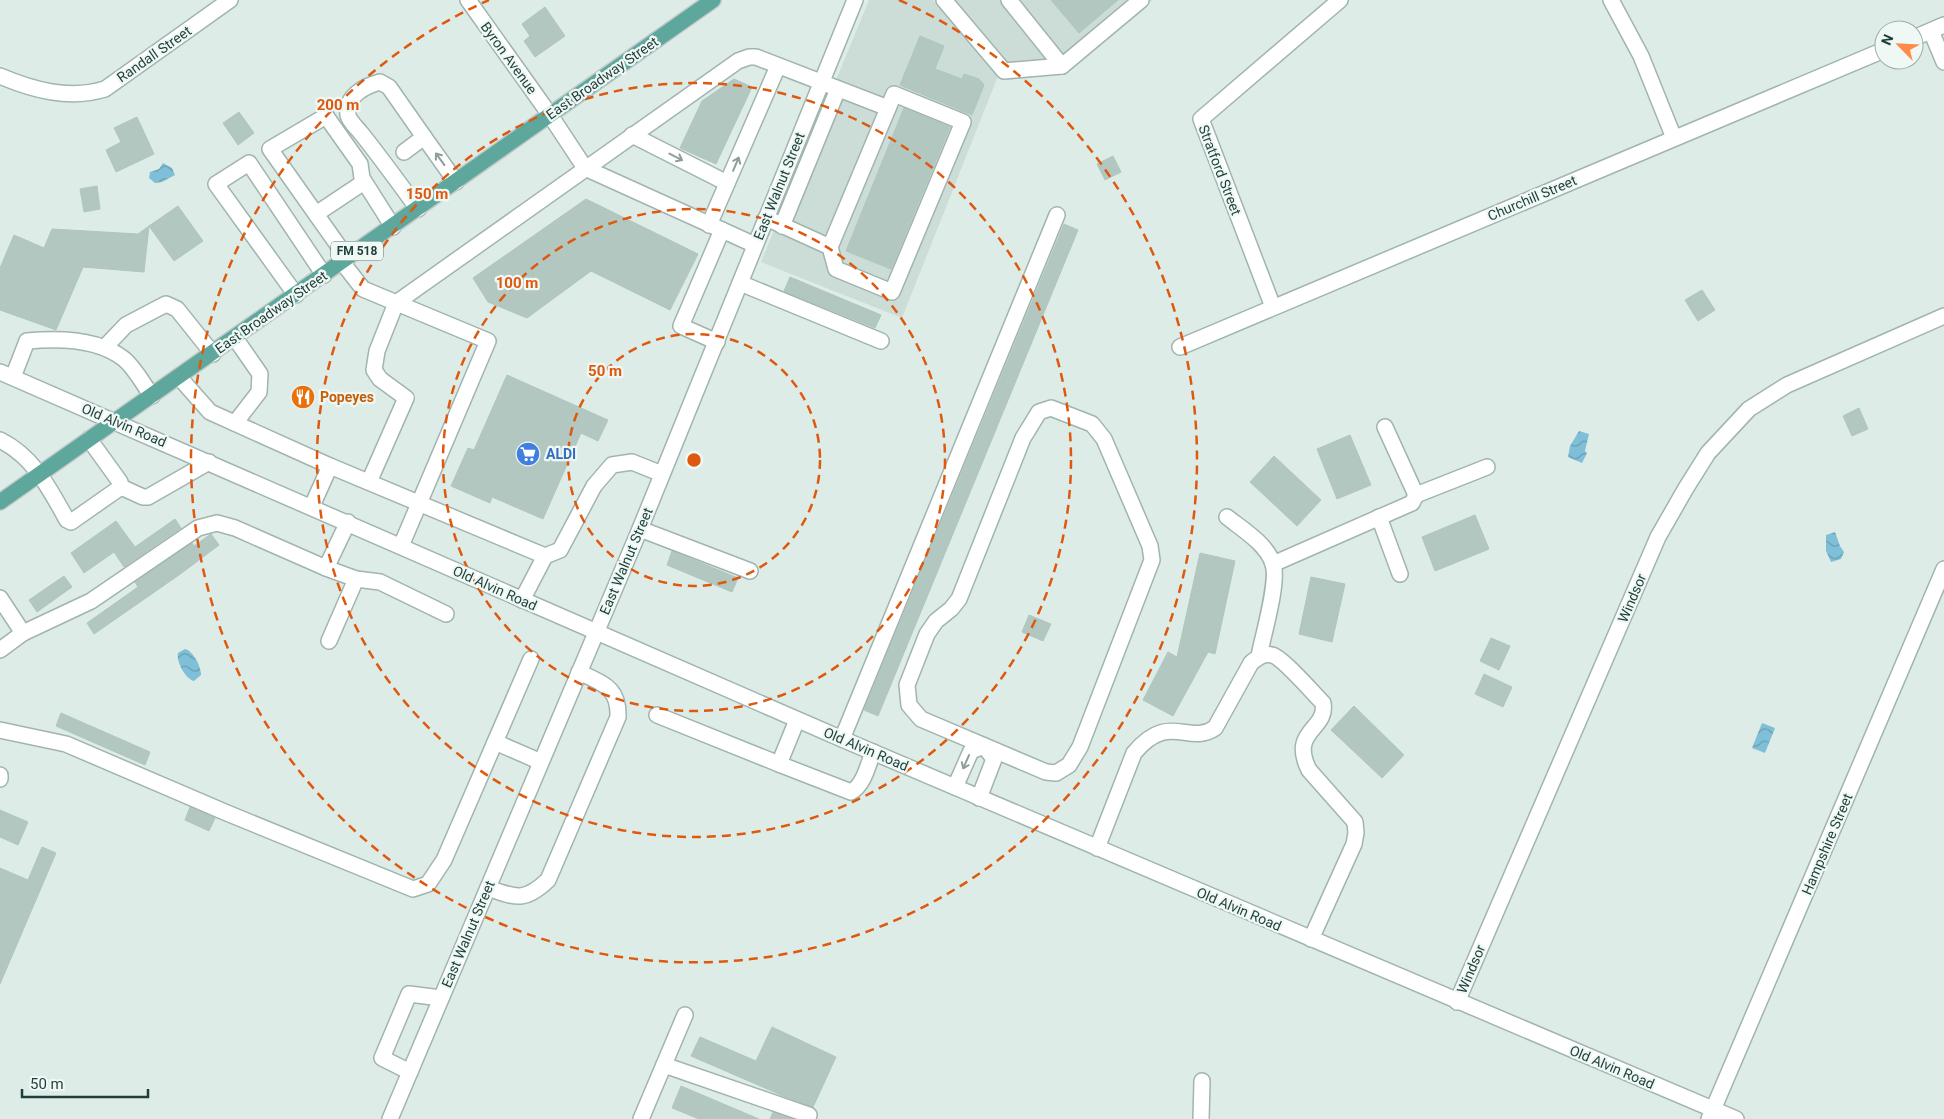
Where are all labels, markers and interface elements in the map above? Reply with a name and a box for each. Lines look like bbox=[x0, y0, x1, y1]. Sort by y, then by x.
street label: Byron Avenue bbox=[478, 19, 540, 97]
north arrow bbox=[1874, 20, 1924, 70]
street label: Randall Street bbox=[114, 22, 194, 85]
text: N bbox=[1878, 32, 1896, 47]
street label: East Broadway Street bbox=[543, 33, 661, 123]
text: 200 m bbox=[317, 96, 359, 114]
street label: Stratford Street bbox=[1195, 123, 1245, 218]
street label: East Walnut Street bbox=[750, 130, 808, 242]
one-way arrow bbox=[435, 153, 445, 167]
one-way arrow bbox=[668, 153, 683, 162]
one-way arrow bbox=[731, 157, 741, 172]
street label: Churchill Street bbox=[1485, 172, 1579, 224]
text: 150 m bbox=[406, 185, 448, 203]
road number: FM 518 bbox=[331, 242, 383, 260]
street label: East Broadway Street bbox=[212, 267, 330, 357]
text: 100 m bbox=[496, 274, 538, 292]
text: 50 m bbox=[588, 362, 622, 380]
restaurant icon: Popeyes bbox=[290, 384, 316, 410]
place label: Popeyes bbox=[320, 389, 374, 405]
street label: Old Alvin Road bbox=[79, 400, 169, 450]
supermarket icon: ALDI bbox=[515, 441, 541, 467]
place label: ALDI bbox=[546, 446, 576, 462]
centre of rings bbox=[685, 451, 703, 469]
street label: East Walnut Street bbox=[596, 505, 656, 617]
street label: Old Alvin Road bbox=[450, 562, 540, 614]
street label: Windsor bbox=[1615, 571, 1650, 625]
street label: Old Alvin Road bbox=[821, 724, 911, 774]
one-way arrow bbox=[960, 754, 970, 769]
street label: Hampshire Street bbox=[1798, 791, 1856, 897]
street label: East Walnut Street bbox=[438, 878, 498, 990]
street label: Old Alvin Road bbox=[1194, 884, 1284, 934]
street label: Windsor bbox=[1454, 942, 1489, 996]
street label: Old Alvin Road bbox=[1567, 1042, 1657, 1092]
scale bar bbox=[22, 1066, 149, 1098]
text: 50 m bbox=[30, 1075, 64, 1093]

